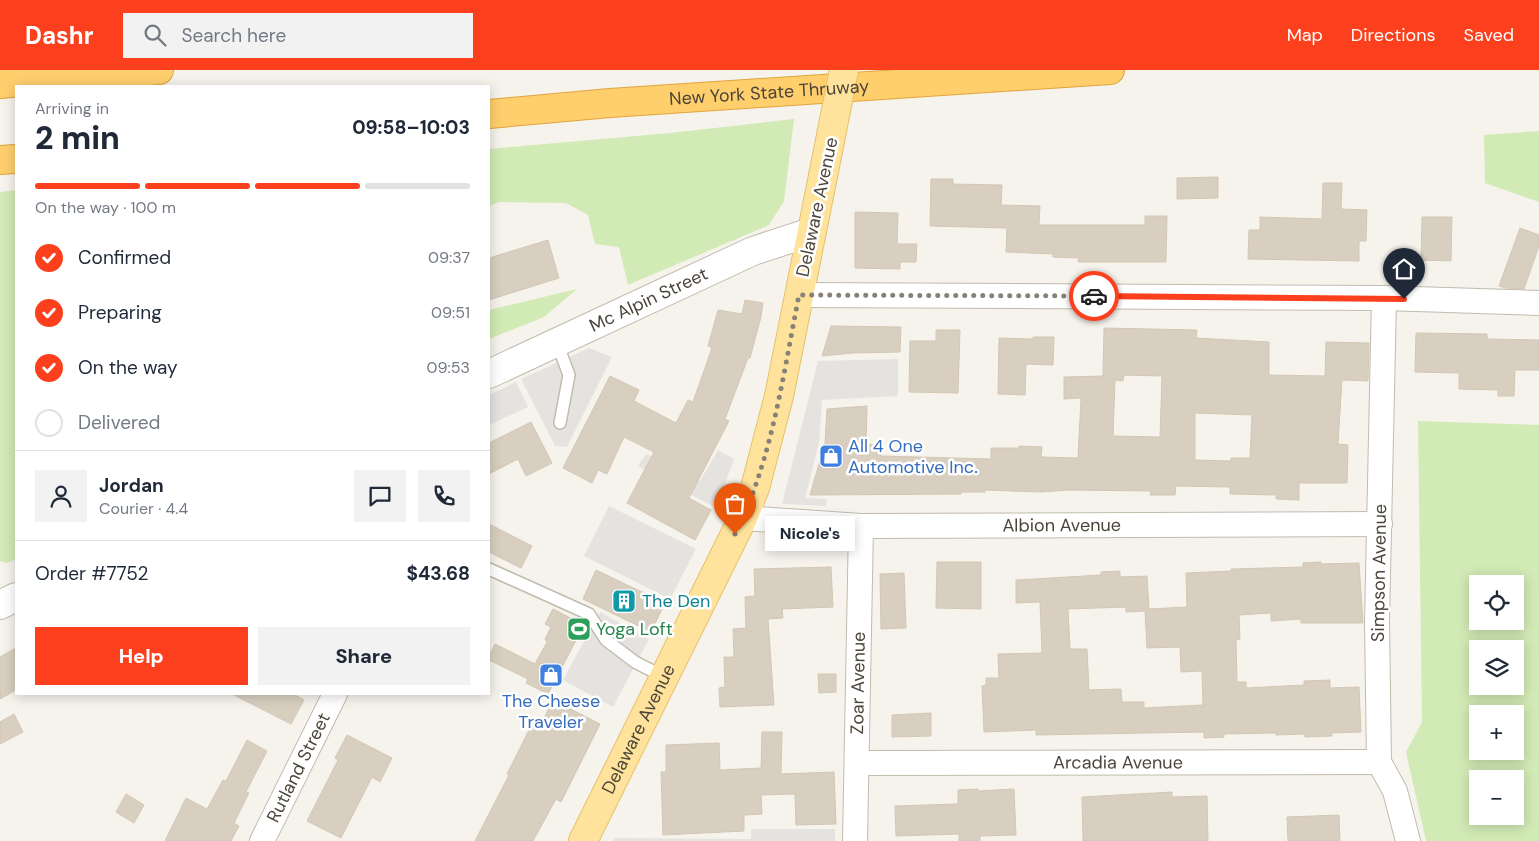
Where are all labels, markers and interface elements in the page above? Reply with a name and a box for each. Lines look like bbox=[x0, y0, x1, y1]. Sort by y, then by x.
search box bbox=[123, 13, 473, 58]
text: Dashr bbox=[25, 20, 93, 51]
icon: search bbox=[141, 21, 169, 49]
text: Search here bbox=[181, 23, 286, 48]
text: Map bbox=[1287, 23, 1323, 47]
text: Directions bbox=[1351, 23, 1436, 47]
text: Saved bbox=[1464, 23, 1514, 47]
street label: New York State Thruway bbox=[668, 74, 870, 111]
text: Arriving in bbox=[35, 98, 109, 119]
text: 09:58–10:03 bbox=[352, 115, 470, 140]
text: 2 min bbox=[35, 117, 120, 159]
street label: Delaware Avenue bbox=[791, 135, 843, 279]
text: On the way · 100 m bbox=[35, 197, 176, 218]
icon: check bbox=[35, 244, 63, 272]
text: Confirmed bbox=[78, 245, 171, 270]
text: 09:37 bbox=[428, 247, 470, 268]
pin bbox=[1383, 248, 1425, 299]
icon: home bbox=[1390, 255, 1418, 283]
street label: Mc Alpin Street bbox=[585, 262, 712, 338]
courier bbox=[1069, 271, 1119, 321]
icon: car bbox=[1080, 282, 1108, 310]
icon: check bbox=[35, 299, 63, 327]
text: Preparing bbox=[78, 300, 162, 325]
text: 09:51 bbox=[431, 302, 470, 323]
icon: check bbox=[35, 354, 63, 382]
text: On the way bbox=[78, 355, 178, 380]
text: 09:53 bbox=[427, 357, 470, 378]
text: Delivered bbox=[78, 410, 160, 435]
place label: All 4 One Automotive Inc. bbox=[848, 434, 978, 479]
shop icon: All 4 One Automotive Inc. bbox=[818, 443, 844, 469]
button: person bbox=[35, 470, 87, 522]
button: chat bbox=[354, 470, 406, 522]
button: phone bbox=[418, 470, 470, 522]
text: Jordan bbox=[99, 473, 164, 498]
pin bbox=[714, 483, 756, 534]
icon: bag bbox=[721, 490, 749, 518]
text: Courier · 4.4 bbox=[99, 498, 188, 519]
street label: Simpson Avenue bbox=[1366, 504, 1392, 642]
street label: Albion Avenue bbox=[1002, 513, 1121, 537]
callout: Nicole's bbox=[765, 516, 855, 552]
text: Nicole's bbox=[780, 523, 840, 544]
text: Order #7752 bbox=[35, 561, 148, 586]
text: $43.68 bbox=[406, 561, 470, 586]
map controls bbox=[1469, 575, 1524, 825]
button: locate bbox=[1469, 575, 1524, 630]
building icon: The Den bbox=[611, 588, 637, 614]
place label: The Den bbox=[642, 589, 710, 613]
sports icon: Yoga Loft bbox=[566, 616, 592, 642]
place label: Yoga Loft bbox=[596, 617, 673, 641]
button: Help bbox=[35, 627, 248, 685]
button: Share bbox=[258, 627, 470, 685]
street label: Zoar Avenue bbox=[845, 631, 871, 735]
button: layers bbox=[1469, 640, 1524, 695]
street label: Delaware Avenue bbox=[596, 660, 681, 798]
shop icon: The Cheese Traveler bbox=[538, 662, 564, 688]
place label: The Cheese Traveler bbox=[502, 689, 600, 734]
button: + bbox=[1469, 705, 1524, 760]
street label: Rutland Street bbox=[261, 709, 336, 826]
street label: Arcadia Avenue bbox=[1053, 750, 1183, 775]
button: − bbox=[1469, 770, 1524, 825]

